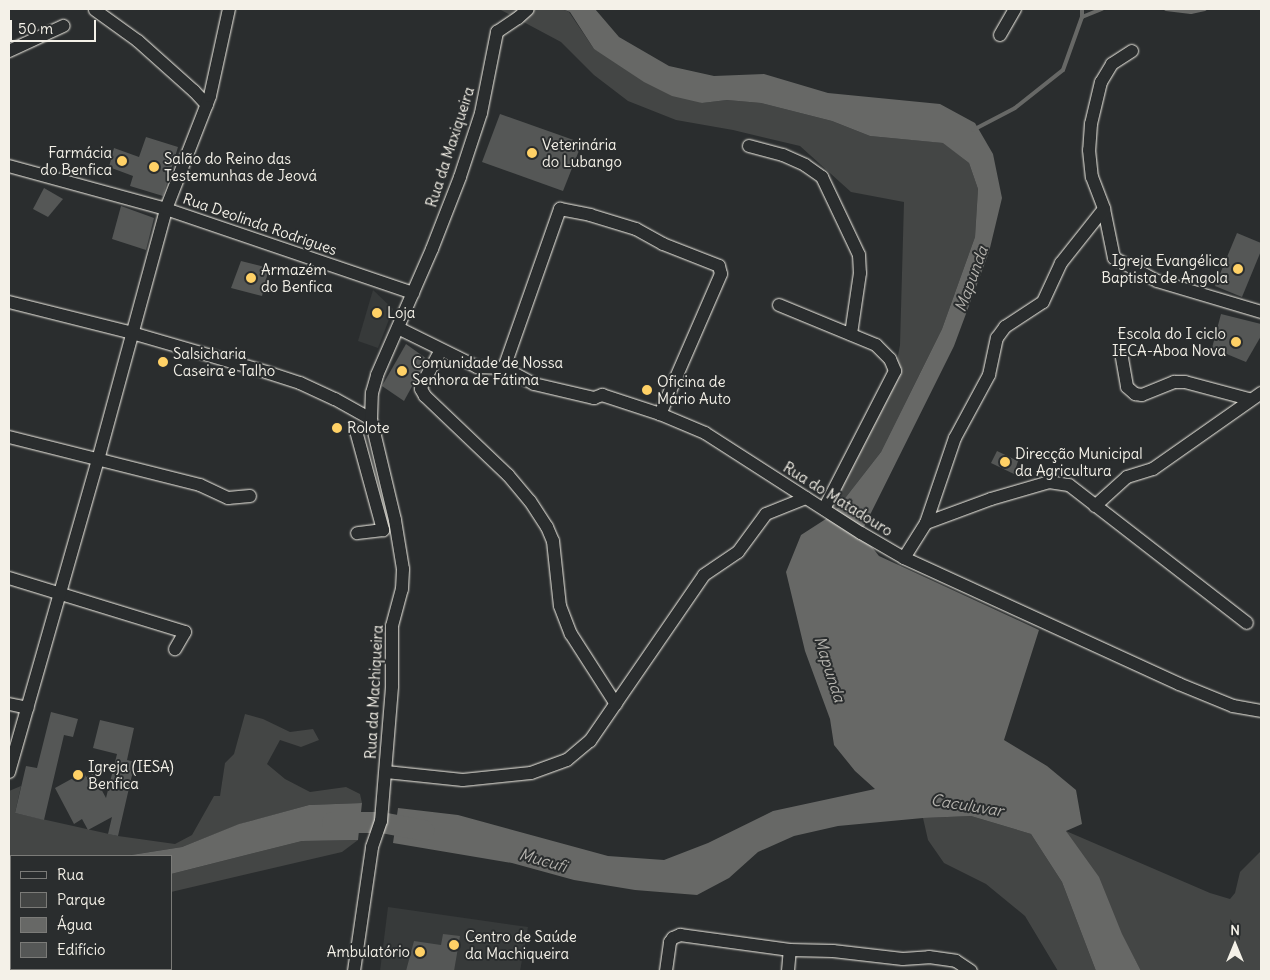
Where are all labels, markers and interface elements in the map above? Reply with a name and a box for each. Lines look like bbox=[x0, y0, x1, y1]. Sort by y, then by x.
scale bar bbox=[12, 10, 99, 42]
text: 50 m bbox=[18, 19, 53, 38]
street label: Rua da Maxiqueira bbox=[422, 85, 478, 209]
place label: Veterinária do Lubango bbox=[542, 135, 622, 170]
place label: Farmácia do Benfica bbox=[40, 143, 112, 178]
marker: Veterinária do Lubango bbox=[526, 147, 538, 159]
place label: Salão do Reino das Testemunhas de Jeová bbox=[164, 149, 317, 184]
marker: Farmácia do Benfica bbox=[116, 155, 128, 167]
marker: Salão do Reino das Testemunhas de Jeová bbox=[148, 161, 160, 173]
street label: Rua Deolinda Rodrigues bbox=[181, 189, 339, 259]
water label: Mapunda bbox=[950, 244, 992, 314]
place label: Igreja Evangélica Baptista de Angola bbox=[1101, 251, 1228, 286]
place label: Armazém do Benfica bbox=[261, 260, 333, 295]
marker: Igreja Evangélica Baptista de Angola bbox=[1232, 263, 1244, 275]
marker: Armazém do Benfica bbox=[245, 272, 257, 284]
place label: Loja bbox=[387, 304, 415, 322]
marker: Loja bbox=[371, 307, 383, 319]
place label: Escola do I ciclo IECA-Aboa Nova bbox=[1112, 324, 1226, 359]
marker: Escola do I ciclo IECA-Aboa Nova bbox=[1230, 336, 1242, 348]
place label: Salsicharia Caseira e Talho bbox=[173, 344, 275, 379]
place label: Comunidade de Nossa Senhora de Fátima bbox=[412, 353, 563, 388]
marker: Salsicharia Caseira e Talho bbox=[157, 356, 169, 368]
marker: Comunidade de Nossa Senhora de Fátima bbox=[396, 365, 408, 377]
place label: Oficina de Mário Auto bbox=[657, 372, 731, 407]
marker: Oficina de Mário Auto bbox=[641, 384, 653, 396]
place label: Rolote bbox=[347, 419, 390, 437]
marker: Rolote bbox=[331, 422, 343, 434]
place label: Direcção Municipal da Agricultura bbox=[1015, 444, 1143, 479]
marker: Direcção Municipal da Agricultura bbox=[999, 456, 1011, 468]
street label: Rua do Matadouro bbox=[780, 458, 896, 540]
street label: Rua da Machiqueira bbox=[361, 624, 387, 760]
water label: Mapunda bbox=[810, 634, 850, 704]
place label: Igreja (IESA) Benfica bbox=[88, 757, 174, 792]
marker: Igreja (IESA) Benfica bbox=[72, 769, 84, 781]
water label: Caculuvar bbox=[929, 790, 1005, 820]
water label: Mucufi bbox=[517, 844, 569, 876]
legend bbox=[10, 855, 172, 970]
text: Rua bbox=[57, 865, 84, 884]
text: Parque bbox=[57, 890, 105, 909]
text: Água bbox=[57, 915, 92, 934]
north arrow bbox=[1210, 920, 1260, 970]
text: N bbox=[1230, 921, 1240, 939]
place label: Centro de Saúde da Machiqueira bbox=[465, 927, 577, 962]
marker: Centro de Saúde da Machiqueira bbox=[447, 938, 461, 952]
text: Edifício bbox=[57, 940, 105, 959]
place label: Ambulatório bbox=[327, 943, 410, 961]
marker: Ambulatório bbox=[414, 946, 426, 958]

